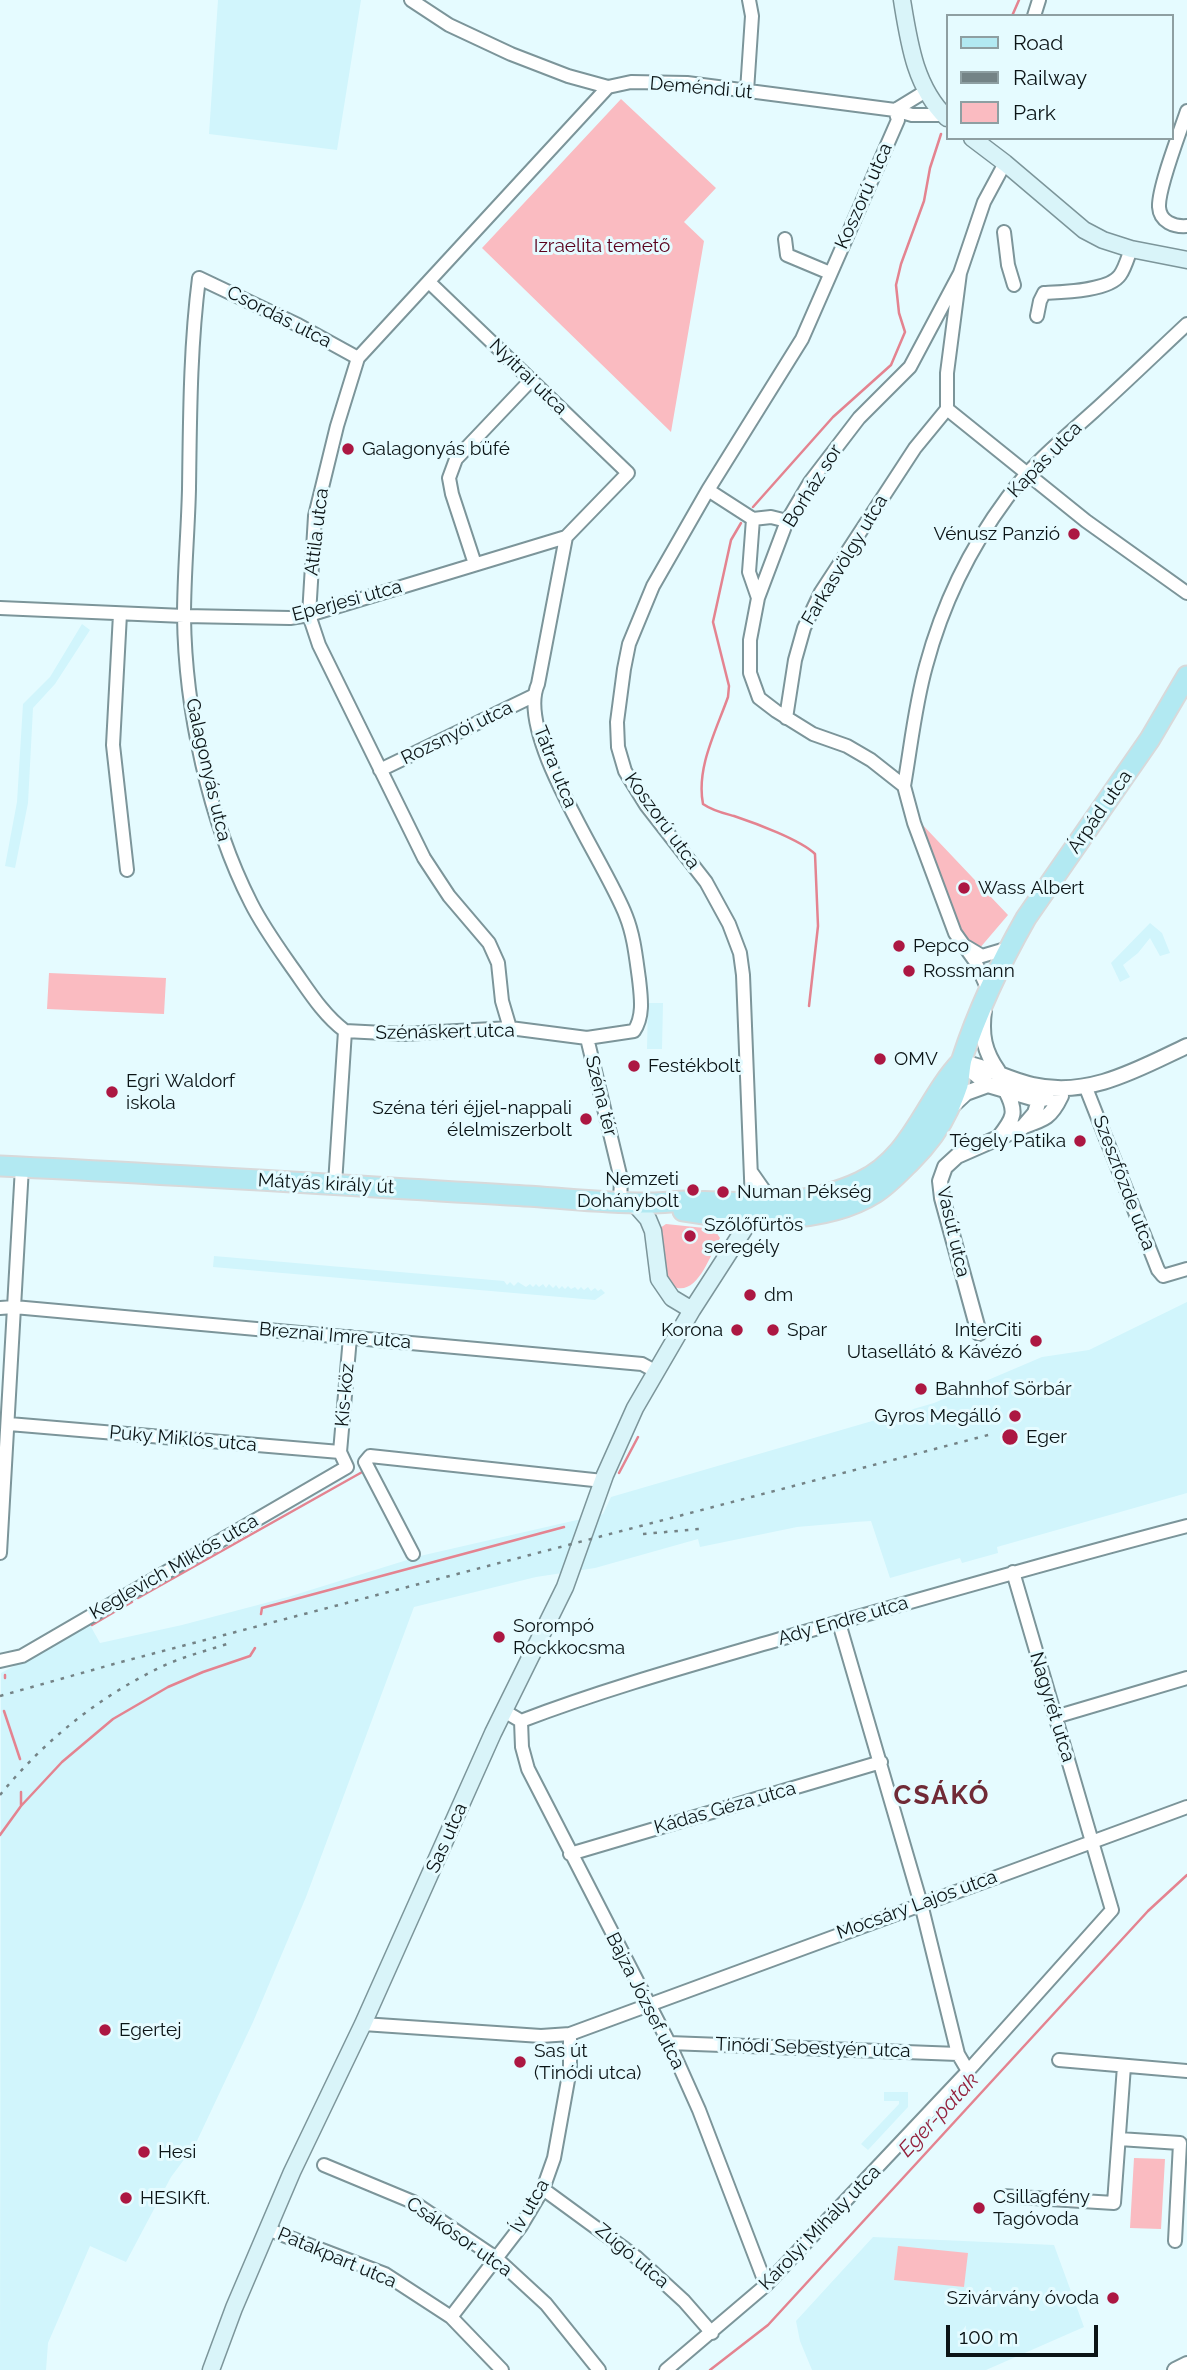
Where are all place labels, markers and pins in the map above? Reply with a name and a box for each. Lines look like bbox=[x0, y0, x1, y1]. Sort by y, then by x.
place label: Galagonyás büfé bbox=[362, 438, 510, 460]
marker: Galagonyás büfé bbox=[340, 441, 356, 457]
place label: Vénusz Panzió bbox=[934, 523, 1060, 545]
marker: Vénusz Panzió bbox=[1066, 526, 1082, 542]
place label: Wass Albert bbox=[978, 877, 1084, 899]
marker: Wass Albert bbox=[956, 880, 972, 896]
place label: Pepco bbox=[913, 935, 969, 957]
marker: Pepco bbox=[891, 938, 907, 954]
place label: Rossmann bbox=[923, 960, 1015, 982]
marker: Rossmann bbox=[901, 963, 917, 979]
place label: OMV bbox=[894, 1048, 938, 1070]
marker: OMV bbox=[872, 1051, 888, 1067]
place label: Festékbolt bbox=[648, 1055, 741, 1077]
marker: Festékbolt bbox=[626, 1058, 642, 1074]
place label: Egri Waldorf iskola bbox=[126, 1070, 235, 1114]
marker: Egri Waldorf iskola bbox=[104, 1084, 120, 1100]
place label: Széna téri éjjel-nappali élelmiszerbolt bbox=[372, 1097, 572, 1141]
marker: Széna téri éjjel-nappali élelmiszerbolt bbox=[578, 1111, 594, 1127]
place label: Tégely Patika bbox=[950, 1130, 1066, 1152]
marker: Tégely Patika bbox=[1072, 1133, 1088, 1149]
place label: Nemzeti Dohánybolt bbox=[577, 1168, 679, 1212]
place label: Numan Pékség bbox=[737, 1181, 872, 1203]
marker: Nemzeti Dohánybolt bbox=[685, 1182, 701, 1198]
marker: Numan Pékség bbox=[715, 1184, 731, 1200]
place label: Szőlőfürtös seregély bbox=[704, 1214, 803, 1258]
marker: Szőlőfürtös seregély bbox=[682, 1228, 698, 1244]
place label: dm bbox=[764, 1284, 793, 1306]
marker: dm bbox=[742, 1287, 758, 1303]
place label: Korona bbox=[661, 1319, 723, 1341]
place label: Spar bbox=[787, 1319, 827, 1341]
place label: InterCiti Utasellátó & Kávézó bbox=[847, 1319, 1022, 1363]
marker: Korona bbox=[729, 1322, 745, 1338]
marker: Spar bbox=[765, 1322, 781, 1338]
marker: InterCiti Utasellátó & Kávézó bbox=[1028, 1333, 1044, 1349]
place label: Bahnhof Sörbár bbox=[935, 1378, 1072, 1400]
marker: Bahnhof Sörbár bbox=[913, 1381, 929, 1397]
place label: Gyros Megálló bbox=[874, 1405, 1001, 1427]
marker: Gyros Megálló bbox=[1007, 1408, 1023, 1424]
place label: Eger bbox=[1026, 1426, 1067, 1448]
marker: Eger bbox=[1000, 1427, 1020, 1447]
place label: Sorompó Rockkocsma bbox=[513, 1615, 625, 1659]
marker: Sorompó Rockkocsma bbox=[491, 1629, 507, 1645]
place label: Egertej bbox=[119, 2019, 181, 2041]
marker: Egertej bbox=[97, 2022, 113, 2038]
place label: Sas út (Tinódi utca) bbox=[534, 2040, 641, 2084]
marker: Sas út (Tinódi utca) bbox=[512, 2054, 528, 2070]
place label: Hesi bbox=[158, 2141, 196, 2163]
marker: Hesi bbox=[136, 2144, 152, 2160]
place label: Csillagfény Tagóvoda bbox=[993, 2186, 1090, 2230]
place label: HESIKft. bbox=[140, 2187, 210, 2209]
marker: HESIKft. bbox=[118, 2190, 134, 2206]
marker: Csillagfény Tagóvoda bbox=[971, 2200, 987, 2216]
place label: Szivárvány óvoda bbox=[947, 2287, 1099, 2309]
marker: Szivárvány óvoda bbox=[1105, 2290, 1121, 2306]

